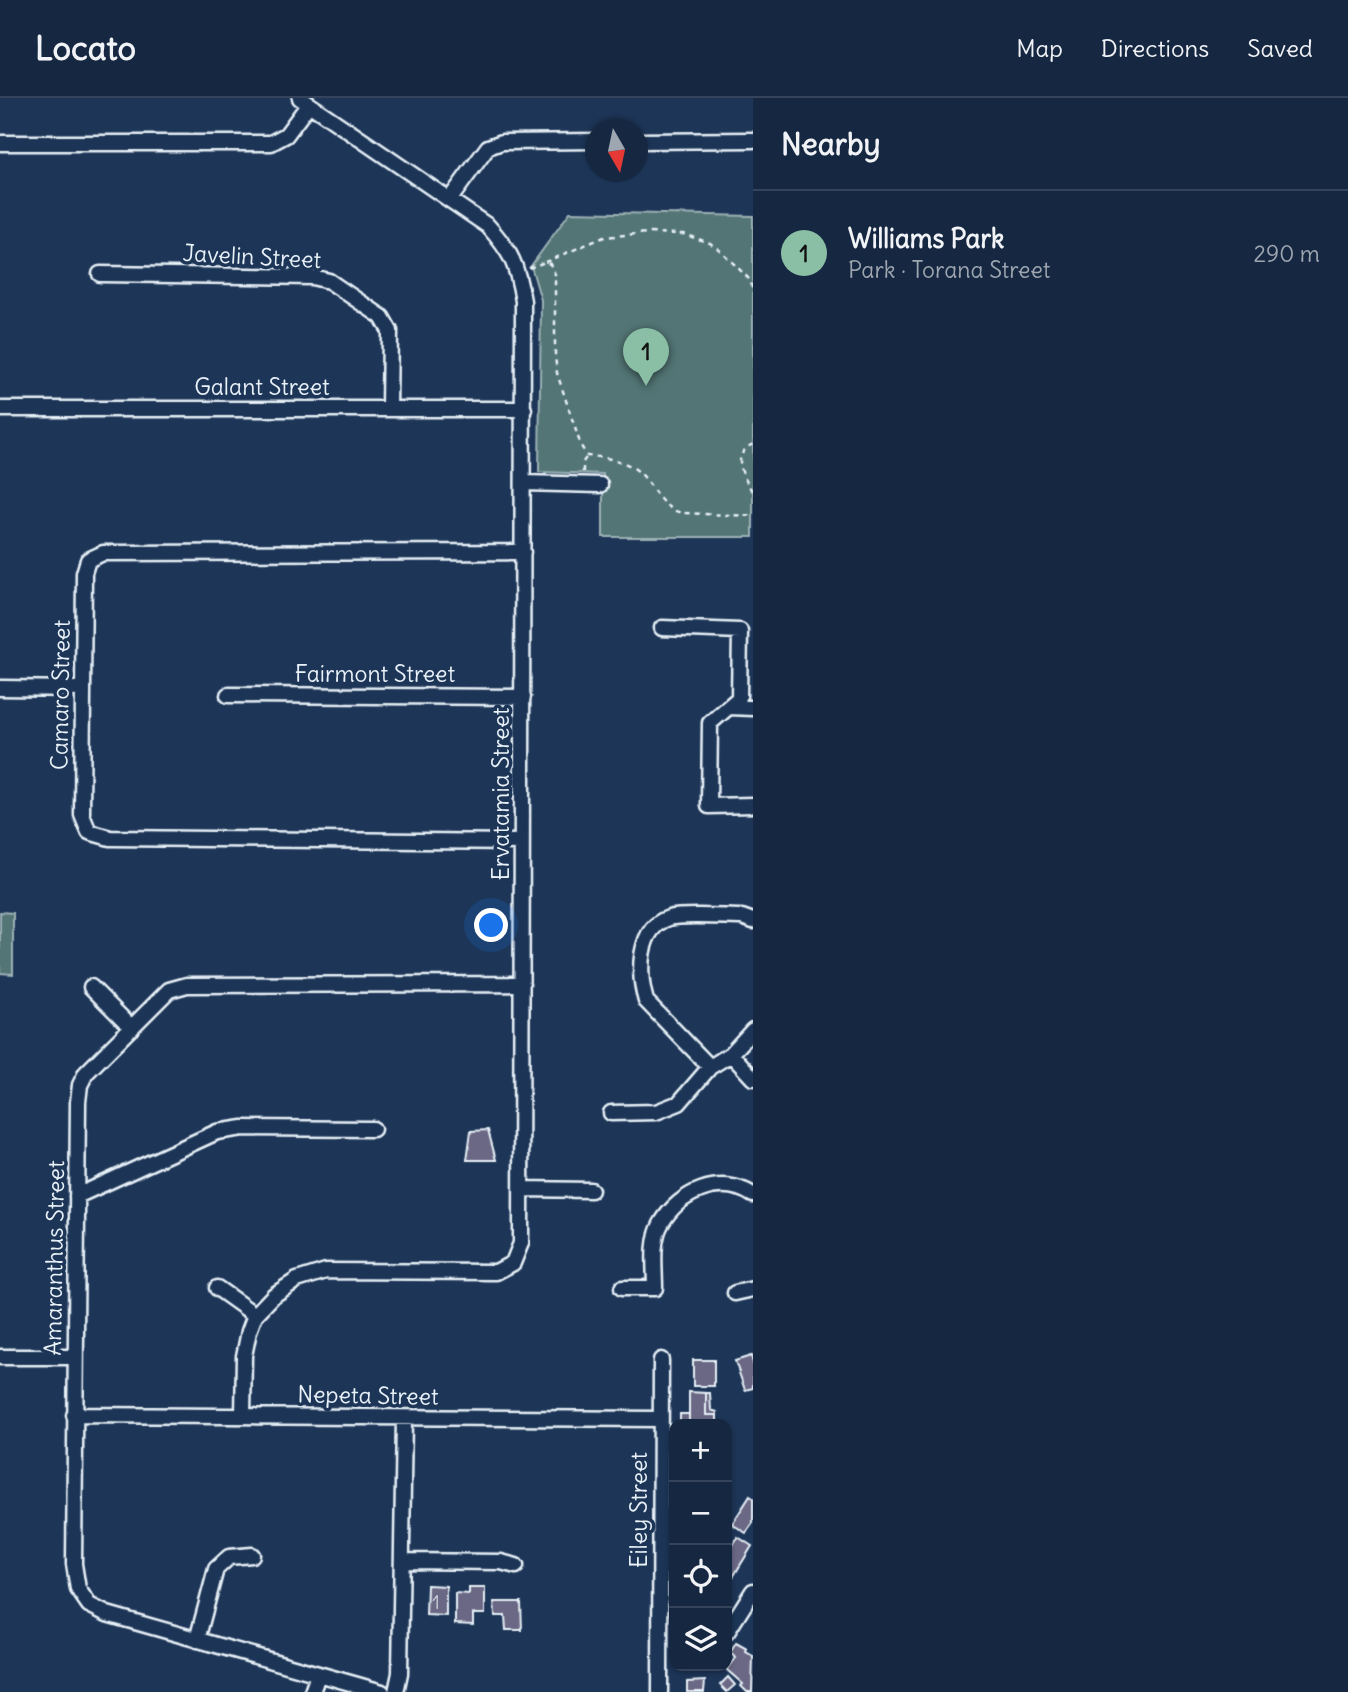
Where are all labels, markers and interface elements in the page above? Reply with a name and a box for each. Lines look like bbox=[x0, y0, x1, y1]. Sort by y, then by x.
text: Locato bbox=[35, 27, 136, 69]
text: Map bbox=[1016, 33, 1063, 63]
text: Directions bbox=[1101, 33, 1209, 63]
text: Saved bbox=[1247, 33, 1313, 63]
north arrow bbox=[585, 119, 648, 182]
text: Nearby bbox=[781, 125, 881, 163]
text: Williams Park bbox=[848, 222, 1004, 255]
street label: Javelin Street bbox=[182, 238, 322, 274]
text: 1 bbox=[799, 239, 809, 268]
text: 290 m bbox=[1253, 239, 1320, 268]
text: Park · Torana Street bbox=[848, 255, 1051, 284]
pin: 1 bbox=[623, 328, 669, 386]
street label: Galant Street bbox=[194, 372, 330, 401]
street label: Camaro Street bbox=[44, 619, 76, 770]
street label: Fairmont Street bbox=[295, 659, 455, 688]
street label: Ervatamia Street bbox=[486, 707, 515, 881]
your location bbox=[474, 908, 508, 942]
street label: Amaranthus Street bbox=[38, 1160, 70, 1356]
street label: Nepeta Street bbox=[297, 1379, 439, 1411]
map controls bbox=[669, 1419, 732, 1671]
button: + bbox=[669, 1419, 732, 1482]
street label: Eiley Street bbox=[624, 1452, 653, 1568]
button: − bbox=[669, 1482, 732, 1545]
button: locate bbox=[669, 1545, 732, 1608]
house number: 1 bbox=[432, 1590, 440, 1614]
button: layers bbox=[669, 1608, 732, 1671]

